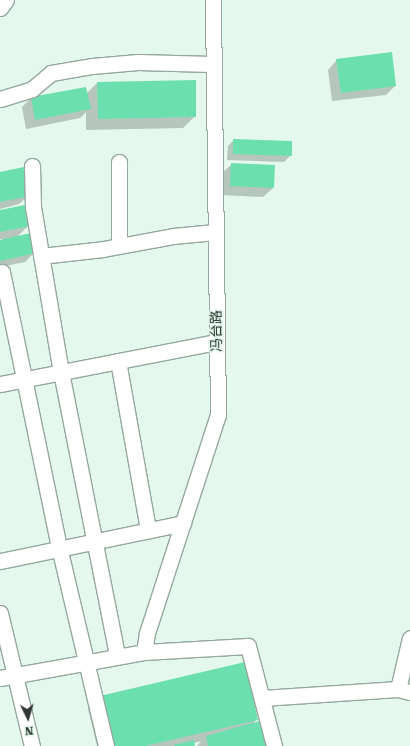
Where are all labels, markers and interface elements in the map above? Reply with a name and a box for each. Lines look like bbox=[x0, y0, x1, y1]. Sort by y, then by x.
street label: 冯台路 bbox=[207, 310, 225, 352]
north arrow bbox=[8, 698, 48, 738]
text: N bbox=[24, 724, 34, 737]

